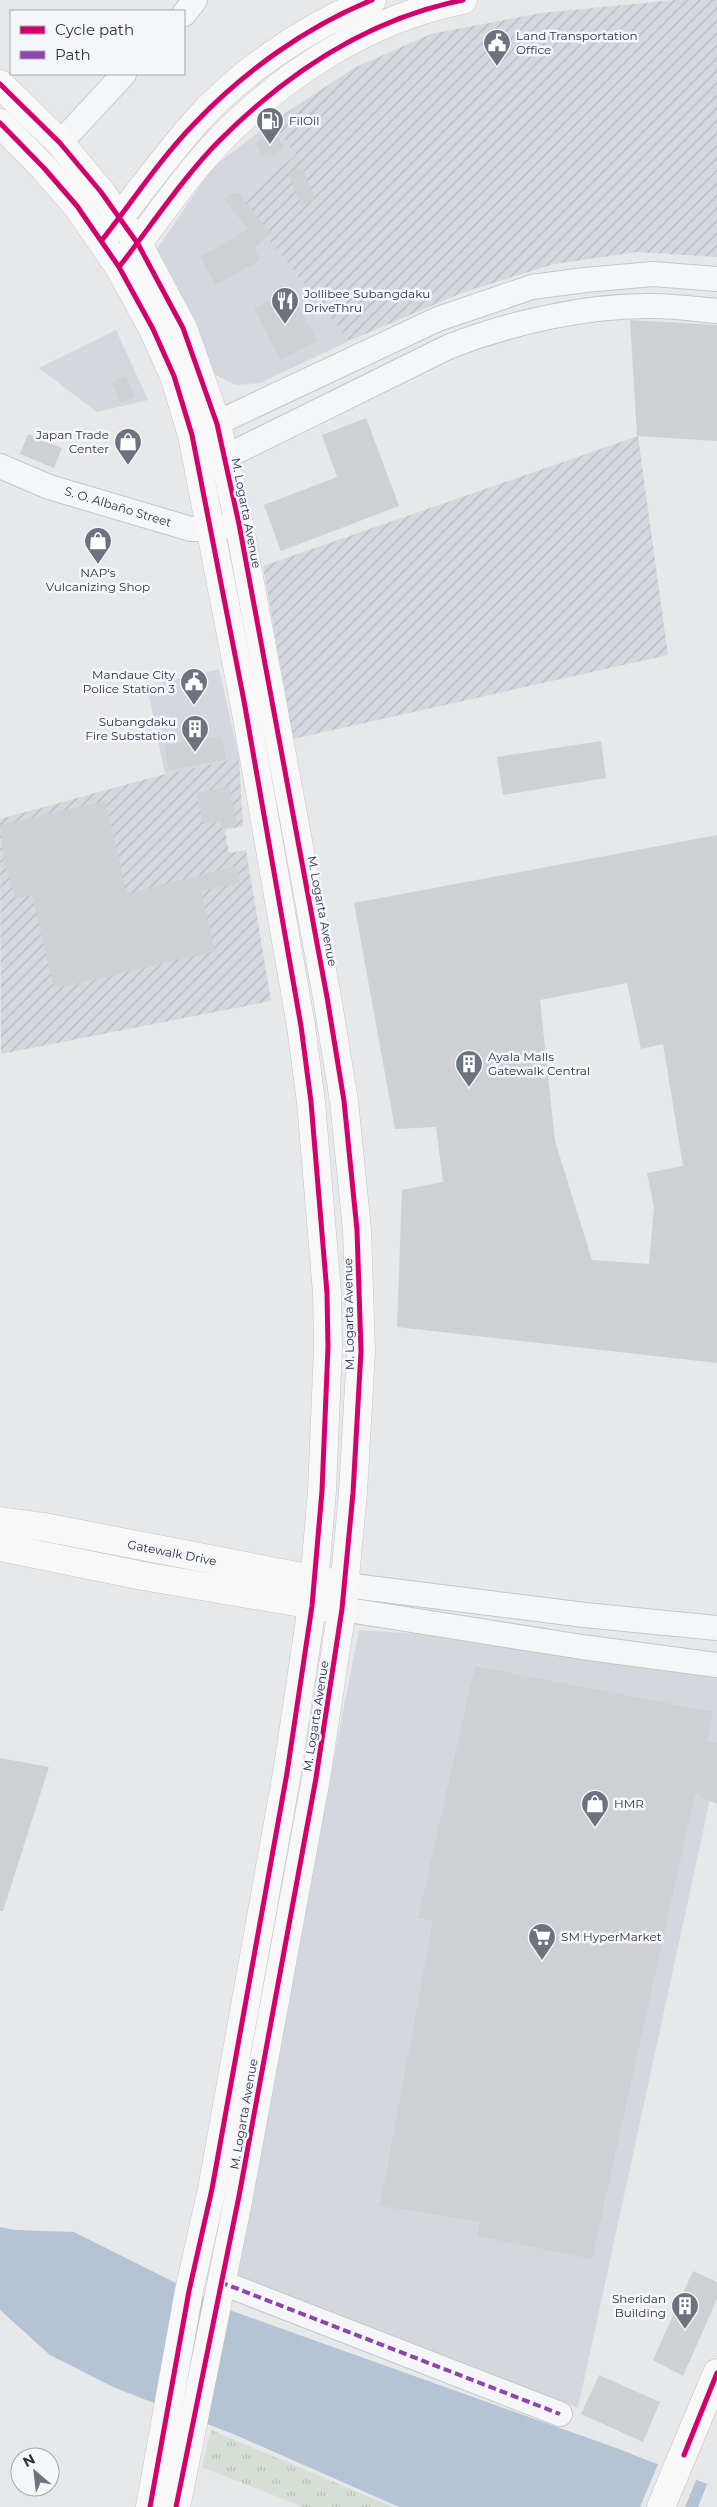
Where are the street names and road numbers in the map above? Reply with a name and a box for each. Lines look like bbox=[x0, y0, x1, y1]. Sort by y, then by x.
street label: M. Logarta Avenue bbox=[228, 456, 265, 569]
street label: S. O. Albaño Street bbox=[63, 483, 173, 530]
street label: M. Logarta Avenue bbox=[304, 854, 341, 967]
street label: M. Logarta Avenue bbox=[340, 1258, 357, 1370]
street label: Gatewalk Drive bbox=[126, 1537, 218, 1569]
street label: M. Logarta Avenue bbox=[299, 1659, 332, 1772]
street label: M. Logarta Avenue bbox=[226, 2057, 261, 2170]

